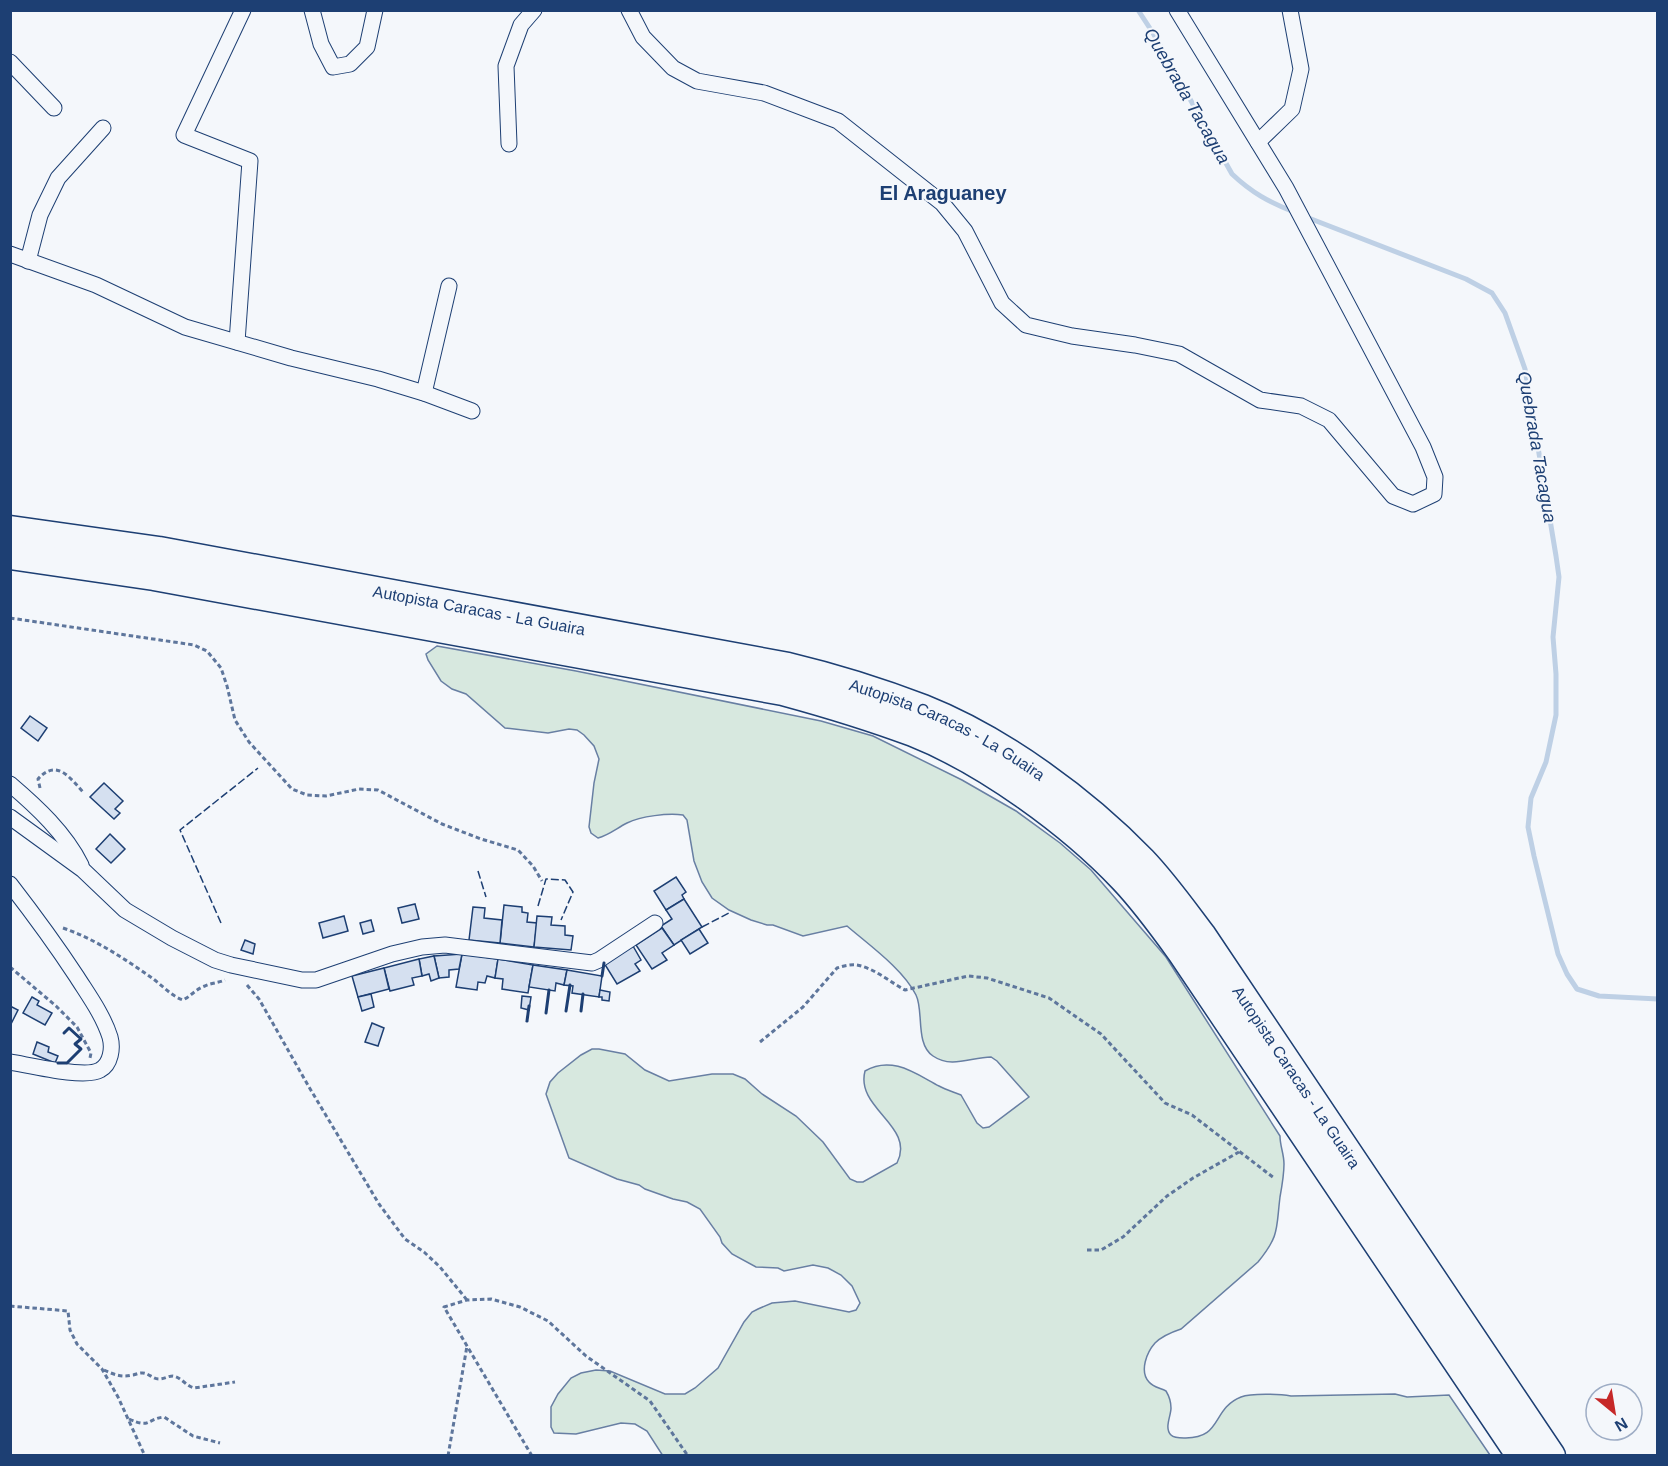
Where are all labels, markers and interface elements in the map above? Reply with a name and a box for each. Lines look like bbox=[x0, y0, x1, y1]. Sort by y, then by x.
water label: Quebrada Tacagua bbox=[1140, 25, 1234, 167]
district label: El Araguaney bbox=[879, 182, 1007, 204]
water label: Quebrada Tacagua bbox=[1514, 370, 1560, 524]
street label: Autopista Caracas - La Guaira bbox=[372, 583, 587, 638]
street label: Autopista Caracas - La Guaira bbox=[847, 676, 1048, 784]
street label: Autopista Caracas - La Guaira bbox=[1229, 983, 1363, 1172]
north arrow bbox=[1584, 1382, 1644, 1442]
text: N bbox=[1612, 1414, 1631, 1435]

